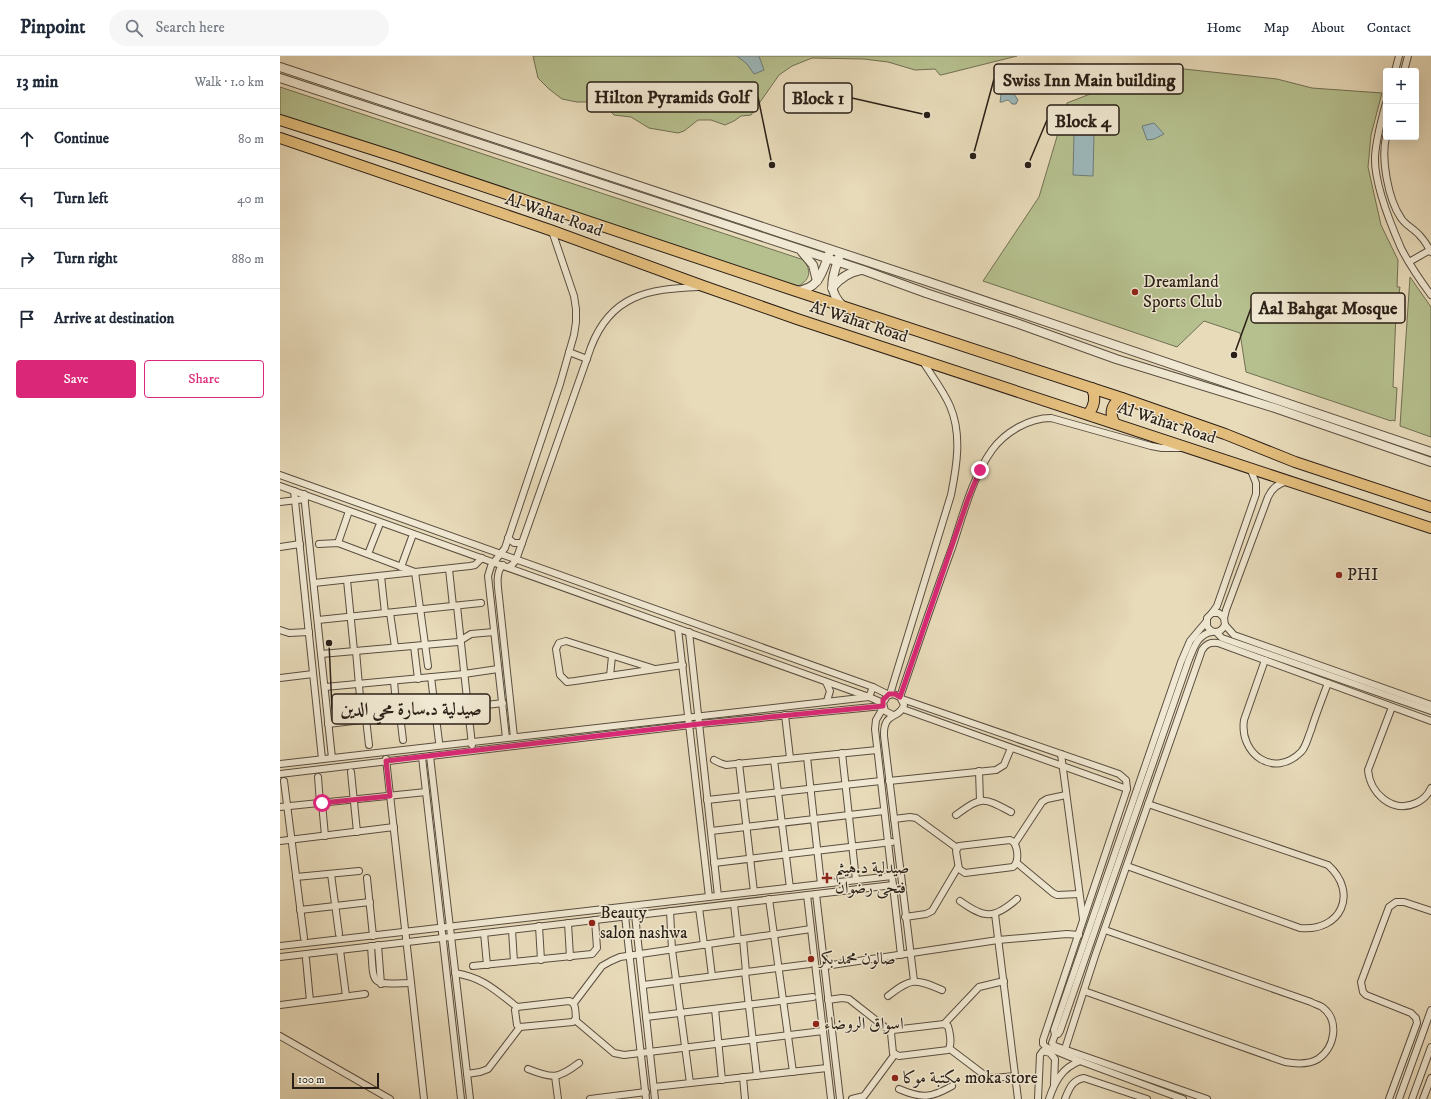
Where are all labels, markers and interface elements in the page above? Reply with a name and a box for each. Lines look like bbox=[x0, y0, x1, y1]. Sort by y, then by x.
search box bbox=[109, 10, 389, 46]
text: Pinpoint bbox=[20, 16, 85, 39]
icon: search bbox=[123, 17, 145, 39]
text: Search here bbox=[155, 18, 225, 37]
text: Home bbox=[1207, 19, 1241, 37]
text: Map bbox=[1263, 19, 1289, 37]
text: About bbox=[1311, 19, 1345, 37]
text: Contact bbox=[1367, 19, 1411, 37]
callout: Swiss Inn Main building bbox=[994, 64, 1183, 94]
map controls bbox=[1383, 68, 1419, 140]
button: + bbox=[1383, 68, 1419, 104]
text: Swiss Inn Main building bbox=[1003, 70, 1176, 92]
text: 13 min bbox=[16, 71, 58, 93]
text: Walk · 1.0 km bbox=[194, 74, 264, 90]
callout: Hilton Pyramids Golf bbox=[587, 82, 758, 112]
callout: Block 1 bbox=[784, 83, 852, 113]
text: Hilton Pyramids Golf bbox=[594, 87, 753, 109]
text: Block 1 bbox=[792, 88, 845, 110]
button: − bbox=[1383, 104, 1419, 140]
callout: Block 4 bbox=[1047, 105, 1119, 135]
text: Block 4 bbox=[1055, 111, 1112, 133]
icon: ahead bbox=[16, 128, 38, 150]
text: Continue bbox=[54, 129, 109, 148]
text: 80 m bbox=[238, 131, 264, 147]
icon: left bbox=[16, 188, 38, 210]
street label: Al Wahat Road bbox=[502, 188, 606, 242]
text: Turn left bbox=[54, 189, 108, 208]
text: 40 m bbox=[237, 191, 264, 207]
icon: right bbox=[16, 248, 38, 270]
text: Turn right bbox=[54, 249, 117, 268]
text: 880 m bbox=[231, 251, 264, 267]
place label: Dreamland Sports Club bbox=[1143, 271, 1222, 313]
marker: Dreamland Sports Club bbox=[1130, 287, 1140, 297]
callout: Aal Bahgat Mosque bbox=[1251, 293, 1405, 323]
street label: Al Wahat Road bbox=[807, 296, 911, 348]
text: Aal Bahgat Mosque bbox=[1258, 298, 1398, 320]
icon: arrive bbox=[16, 308, 38, 330]
text: Arrive at destination bbox=[54, 309, 174, 328]
button: Save bbox=[16, 360, 136, 398]
button: Share bbox=[144, 360, 264, 398]
street label: Al Wahat Road bbox=[1115, 397, 1219, 449]
route end bbox=[971, 461, 989, 479]
place label: PHI bbox=[1347, 564, 1378, 586]
marker: PHI bbox=[1334, 570, 1344, 580]
callout: صيدلية د.سارة محي الدين bbox=[332, 694, 490, 724]
text: صيدلية د.سارة محي الدين bbox=[340, 699, 482, 726]
route start bbox=[313, 794, 331, 812]
place label: صيدلية د.هيثم فتحى رضوان bbox=[835, 857, 909, 899]
marker: صيدلية د.هيثم فتحى رضوان bbox=[822, 873, 832, 883]
place label: Beauty salon nashwa bbox=[600, 902, 688, 944]
marker: Beauty salon nashwa bbox=[587, 918, 597, 928]
place label: صالون محمد بكر bbox=[817, 948, 896, 970]
marker: صالون محمد بكر bbox=[806, 954, 816, 964]
place label: اسواق الروضاء bbox=[824, 1013, 904, 1035]
marker: اسواق الروضاء bbox=[811, 1019, 821, 1029]
place label: مكتبة موكا moka store bbox=[903, 1067, 1038, 1089]
scale bar bbox=[292, 1071, 379, 1090]
text: 100 m bbox=[298, 1073, 324, 1087]
marker: مكتبة موكا moka store bbox=[890, 1073, 900, 1083]

